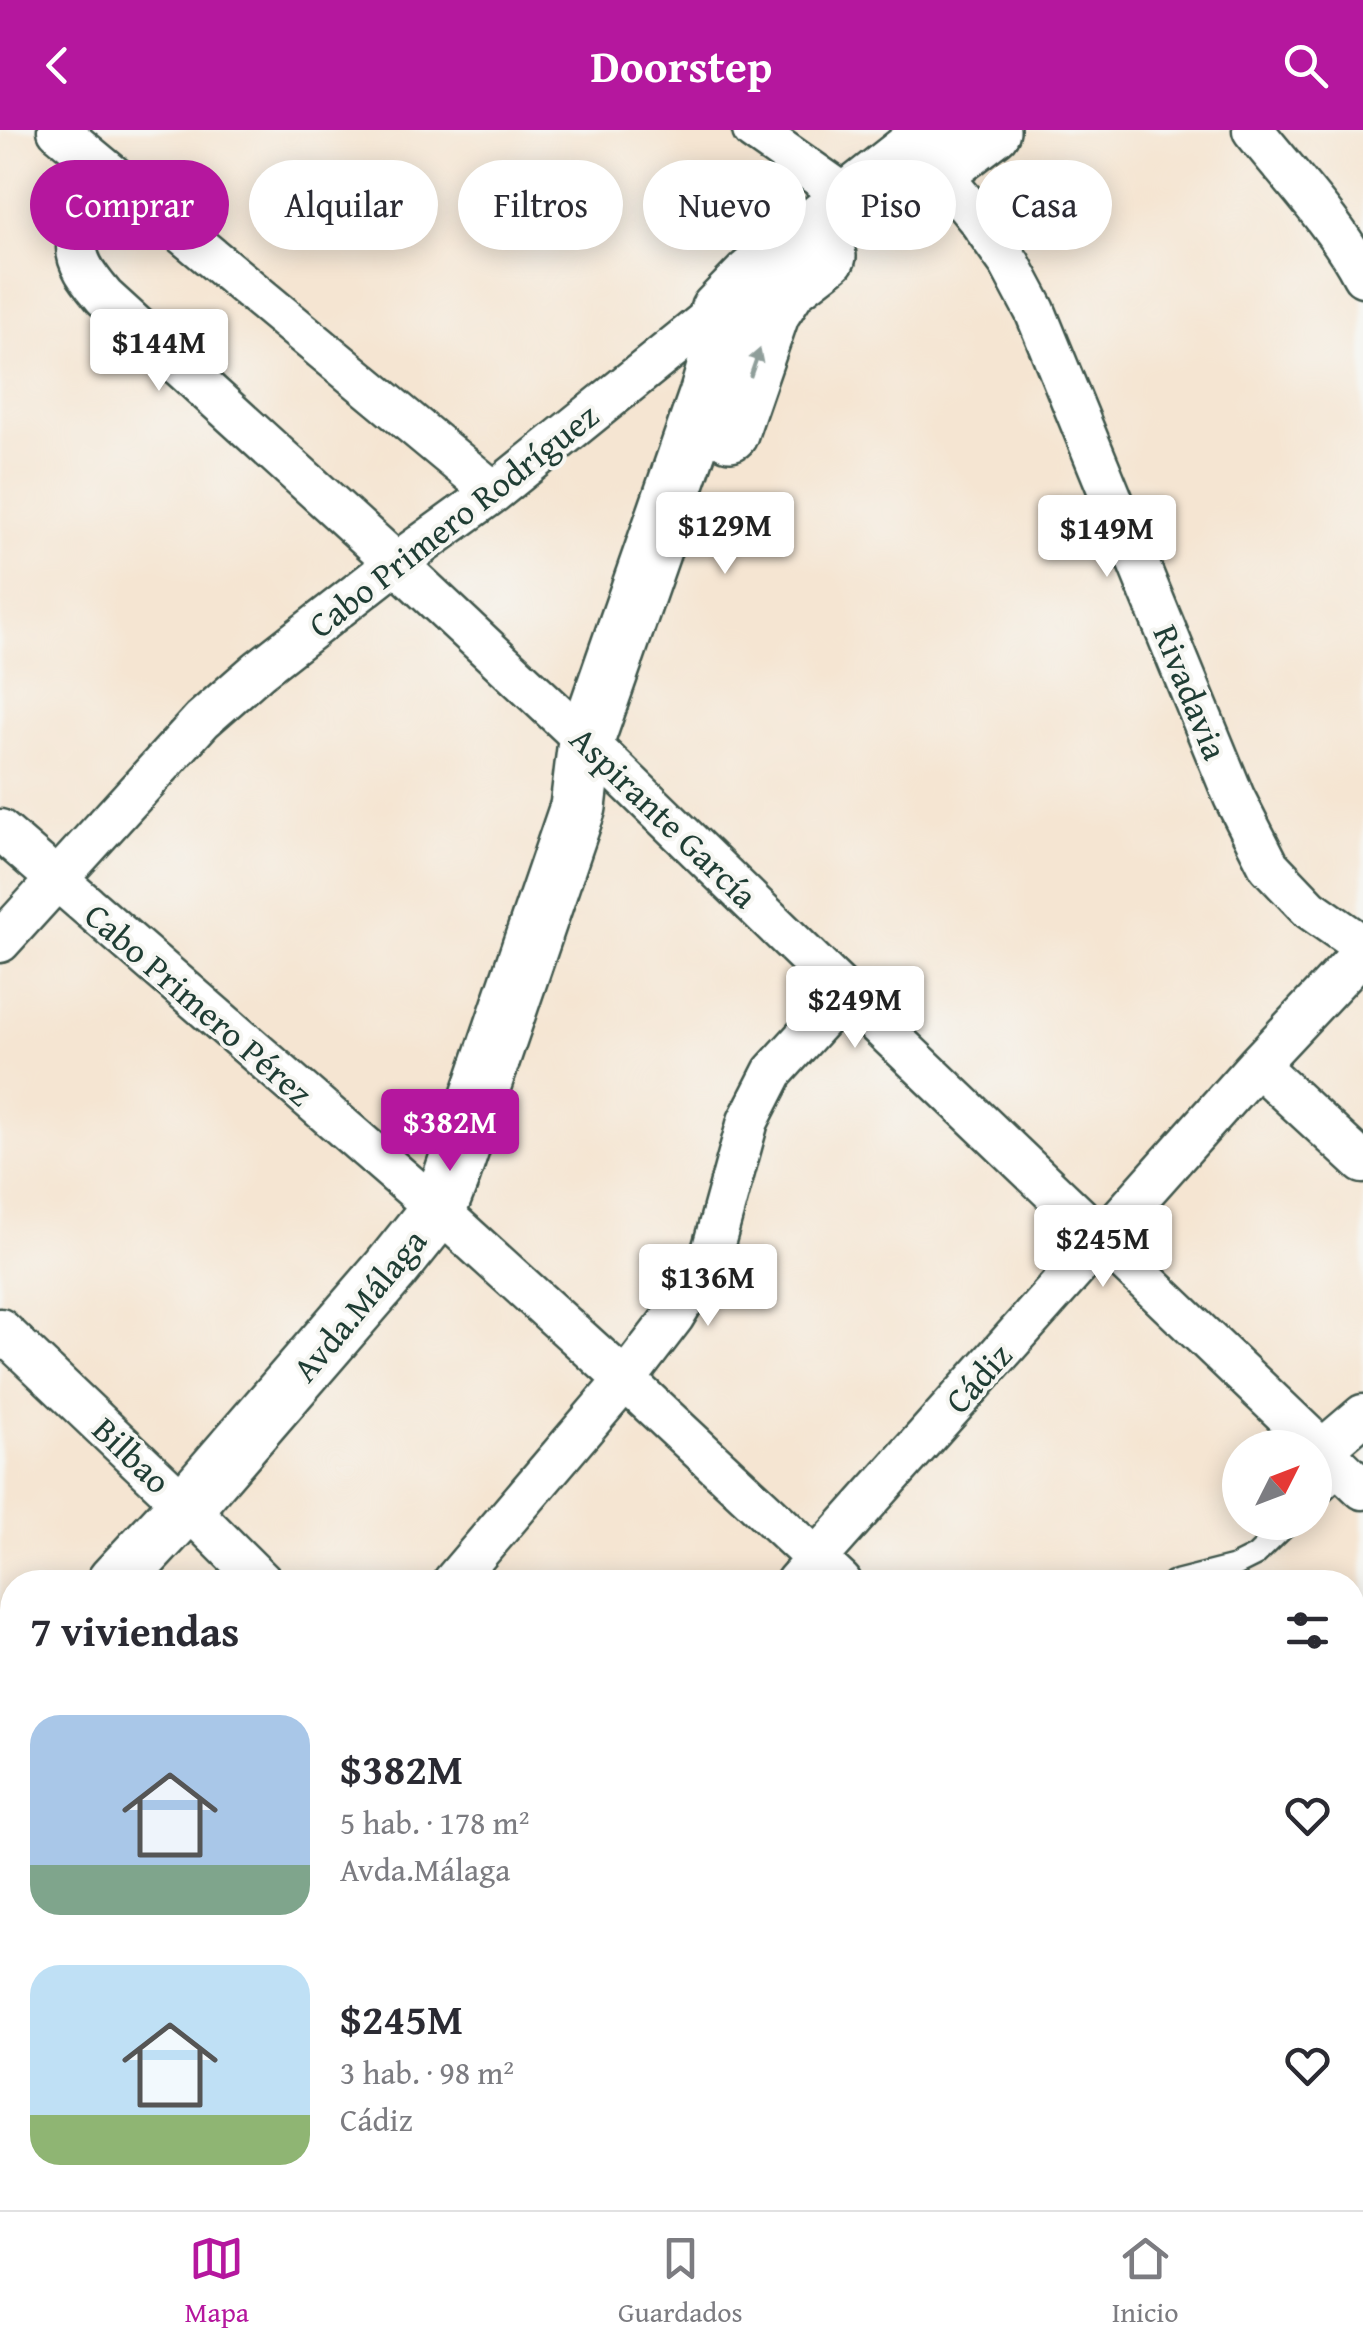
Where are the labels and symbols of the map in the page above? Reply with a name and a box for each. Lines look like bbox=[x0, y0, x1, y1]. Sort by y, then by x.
pin: $144M bbox=[89, 309, 229, 394]
one-way arrow bbox=[748, 347, 763, 377]
street label: Cabo Primero Rodríguez bbox=[297, 390, 609, 650]
pin: $129M bbox=[655, 492, 795, 577]
pin: $149M bbox=[1037, 495, 1177, 580]
street label: Rivadavia bbox=[1141, 617, 1241, 768]
street label: Aspirante García bbox=[559, 714, 770, 920]
street label: Cabo Primero Pérez bbox=[74, 890, 324, 1118]
pin: $249M bbox=[785, 966, 925, 1051]
pin: $382M bbox=[380, 1089, 520, 1174]
pin: $245M bbox=[1033, 1205, 1173, 1290]
street label: Avda.Málaga bbox=[280, 1217, 439, 1393]
pin: $136M bbox=[638, 1244, 778, 1329]
street label: Cádiz bbox=[932, 1331, 1024, 1425]
street label: Bilbao bbox=[81, 1405, 183, 1505]
north arrow bbox=[1222, 1430, 1332, 1540]

